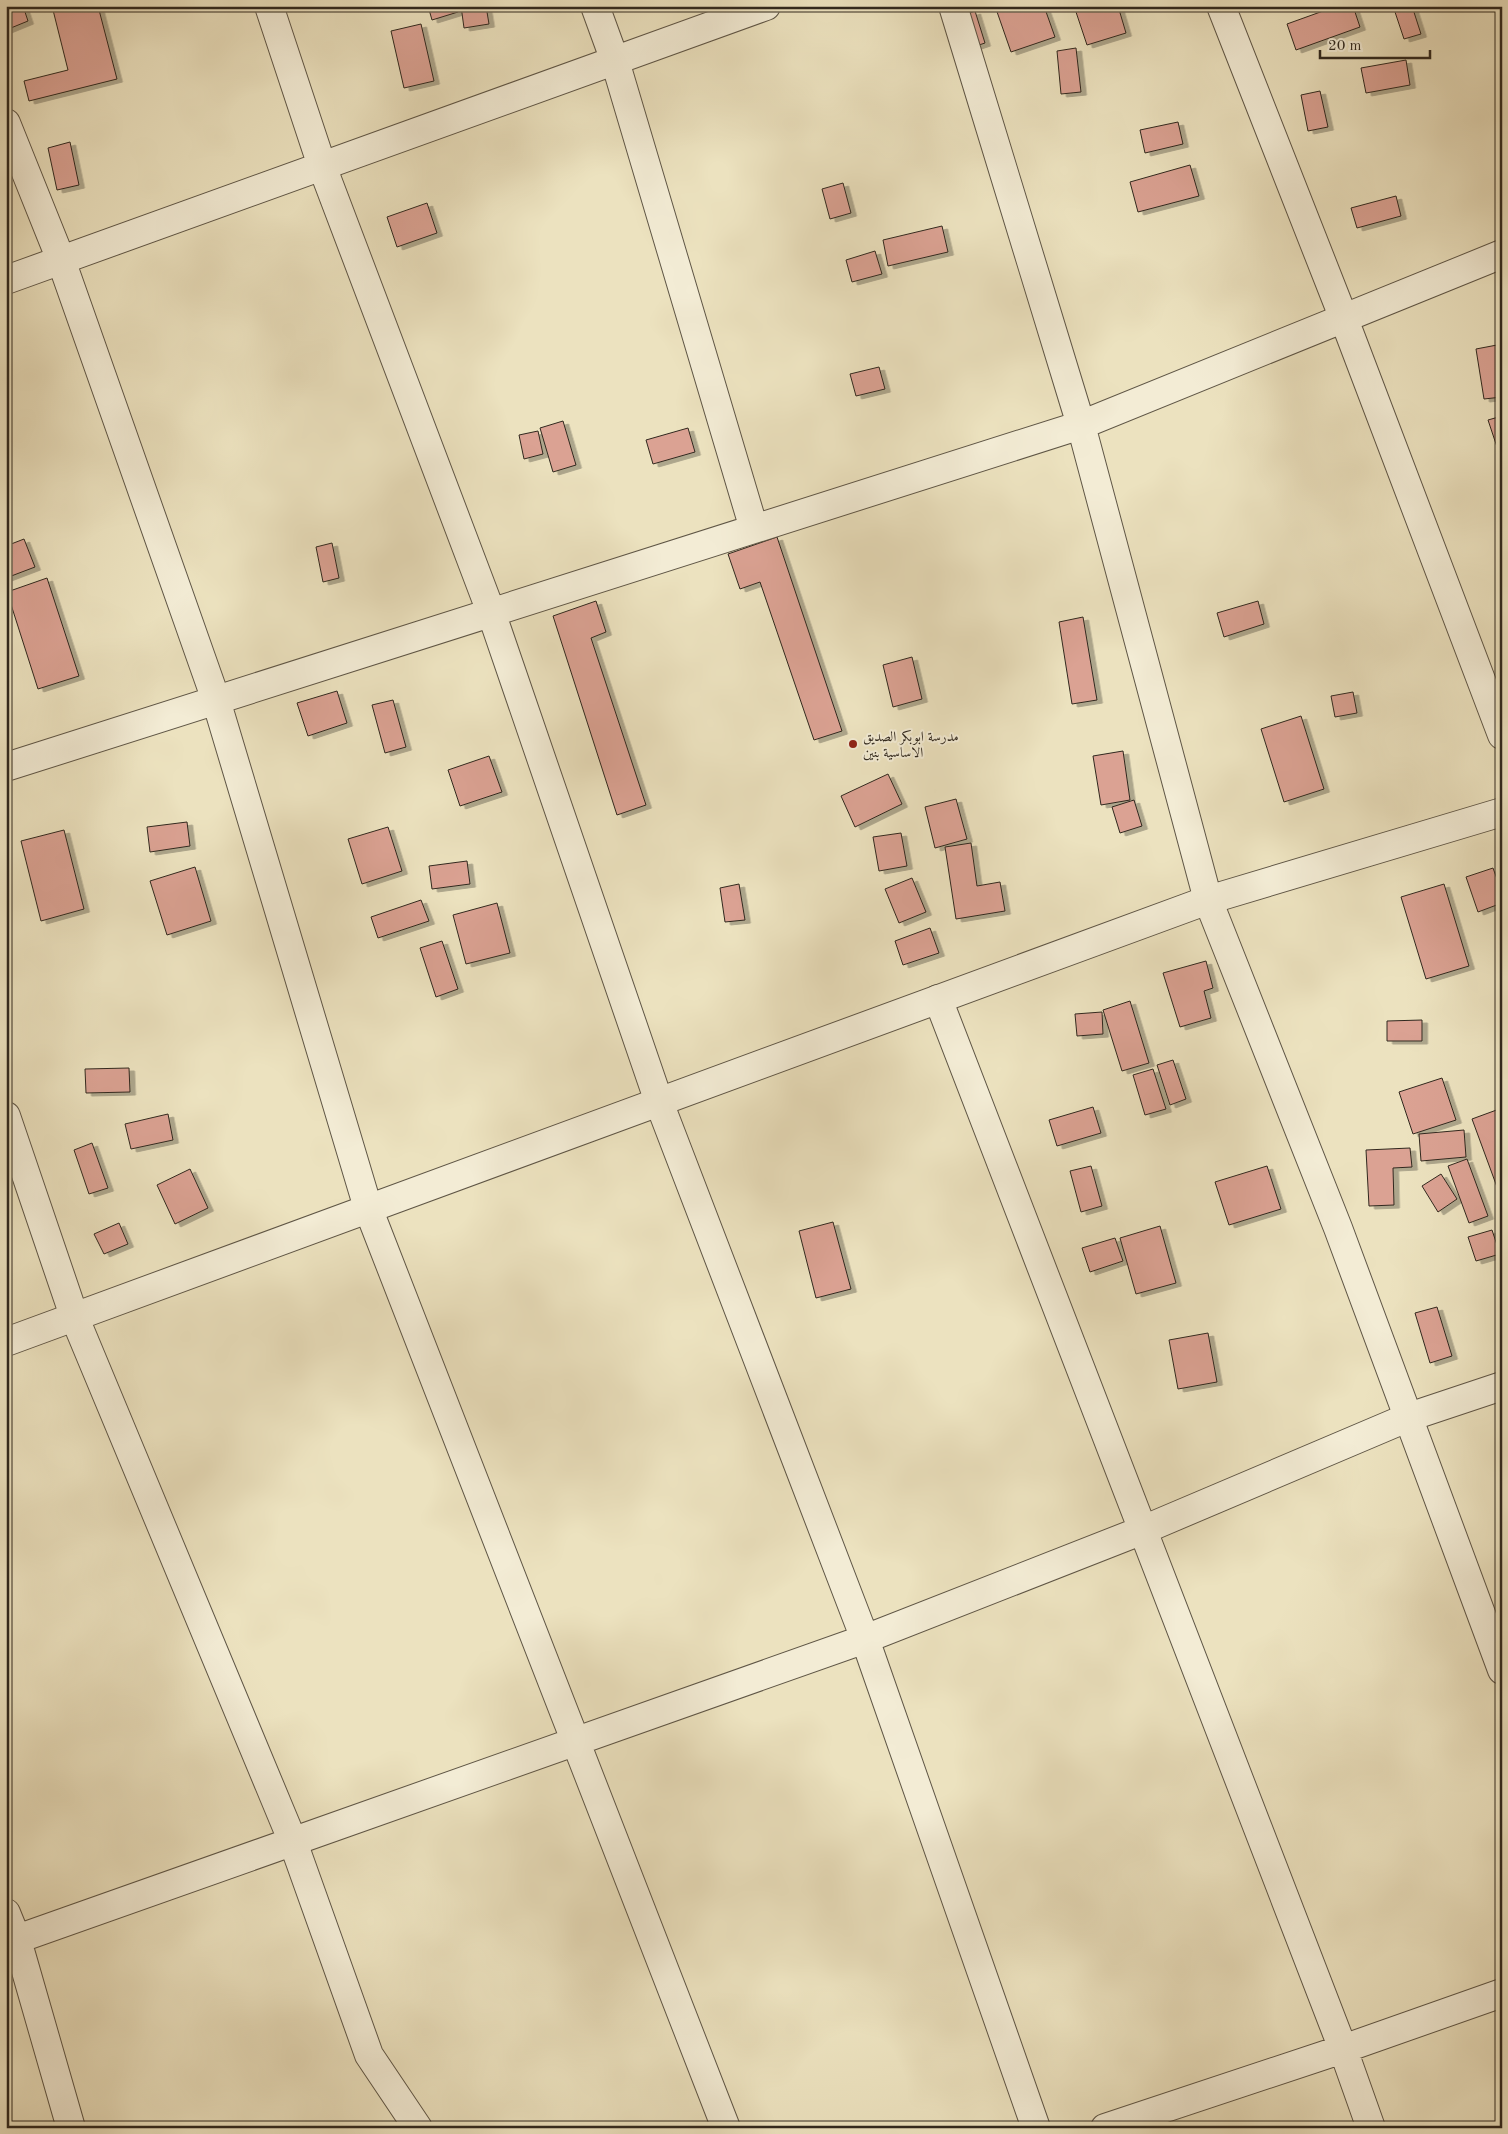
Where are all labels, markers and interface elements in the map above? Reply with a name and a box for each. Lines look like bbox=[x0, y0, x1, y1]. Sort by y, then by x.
scale bar bbox=[1320, 28, 1430, 60]
text: 20 m bbox=[1328, 39, 1362, 54]
place label: مدرسة ابوبكر الصديق الاساسية بنين bbox=[863, 729, 959, 761]
marker: مدرسة ابوبكر الصديق الاساسية بنين bbox=[847, 738, 859, 750]

